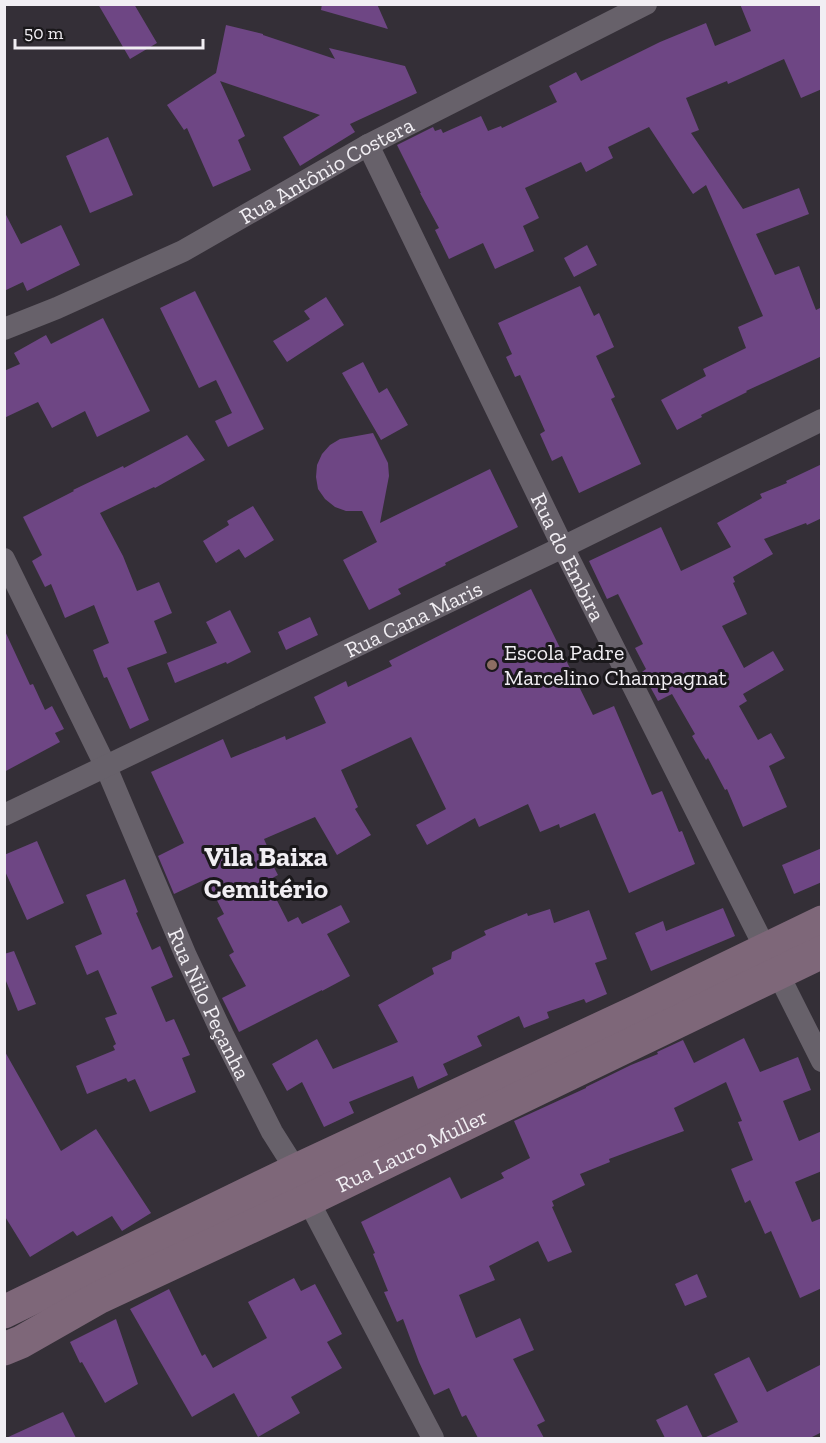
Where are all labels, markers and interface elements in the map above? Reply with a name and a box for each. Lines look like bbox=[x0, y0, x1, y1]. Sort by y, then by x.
scale bar bbox=[15, 12, 202, 50]
text: 50 m bbox=[24, 22, 64, 44]
street label: Rua Antônio Costera bbox=[234, 110, 419, 230]
street label: Rua do Embira bbox=[525, 488, 612, 626]
street label: Rua Cana Maris bbox=[340, 574, 487, 663]
place label: Escola Padre Marcelino Champagnat bbox=[504, 639, 728, 691]
marker: Escola Padre Marcelino Champagnat bbox=[485, 658, 499, 672]
district label: Vila Baixa Cemitério bbox=[204, 840, 329, 905]
street label: Rua Nilo Peçanha bbox=[162, 924, 257, 1084]
street label: Rua Lauro Muller bbox=[332, 1102, 492, 1198]

